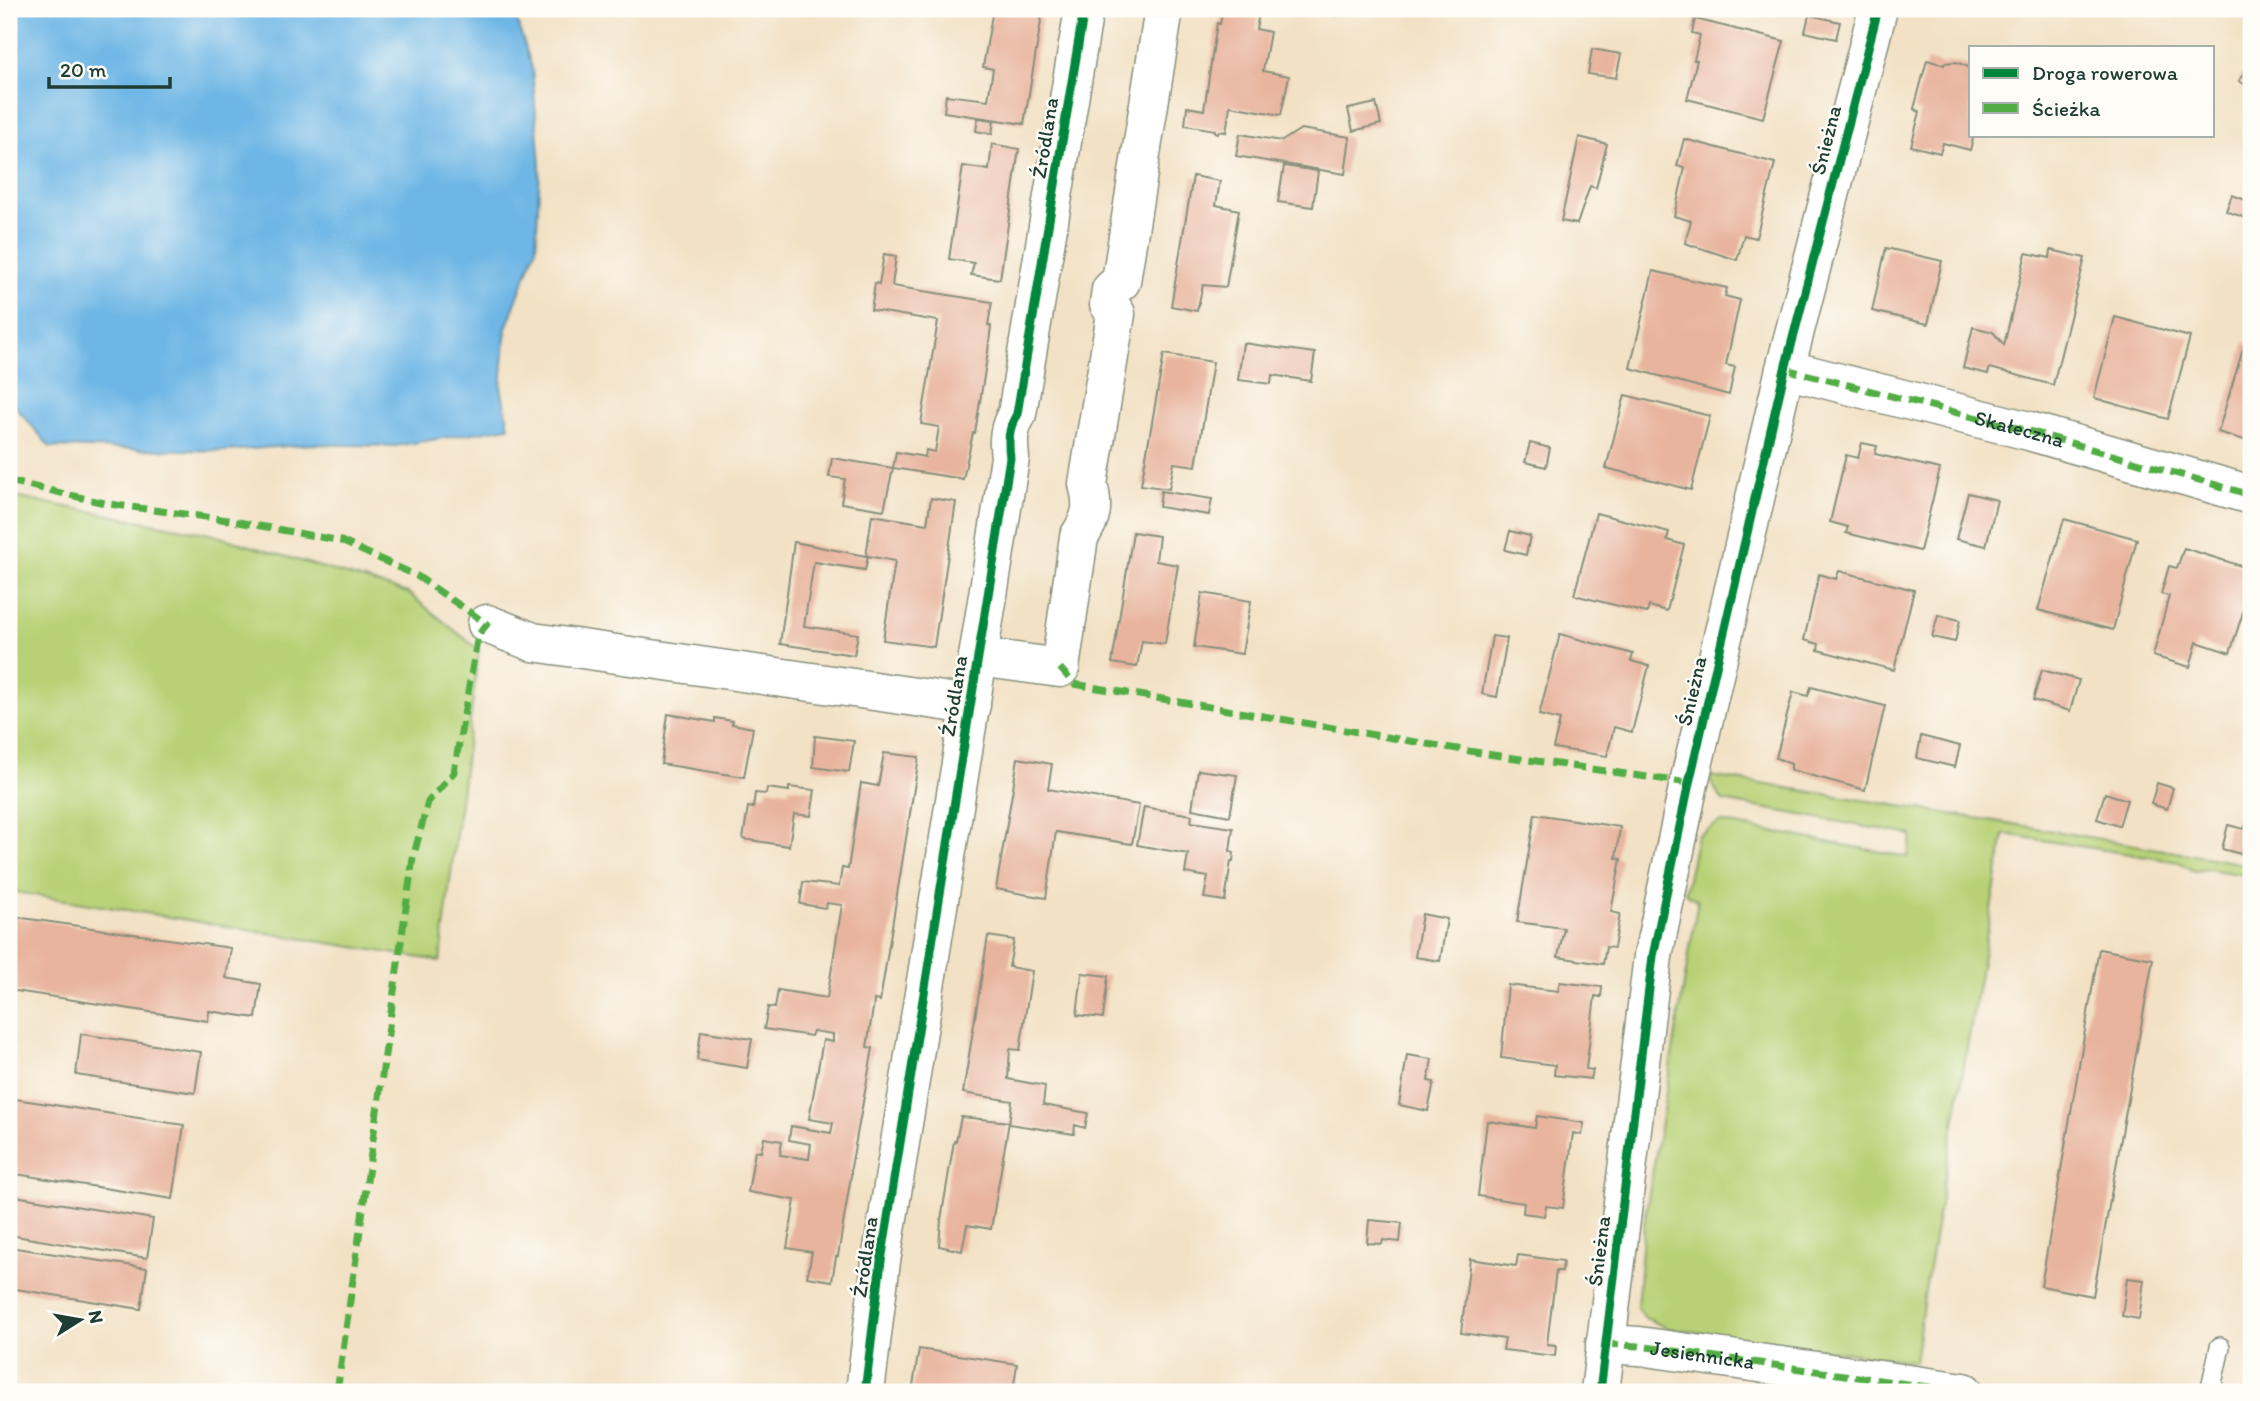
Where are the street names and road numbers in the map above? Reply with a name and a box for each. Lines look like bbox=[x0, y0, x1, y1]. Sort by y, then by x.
street label: Źródlana bbox=[1026, 96, 1063, 180]
street label: Śnieżna bbox=[1805, 102, 1846, 177]
street label: Skałeczna bbox=[1972, 405, 2067, 453]
street label: Śnieżna bbox=[1671, 653, 1712, 728]
street label: Źródlana bbox=[935, 654, 972, 738]
street label: Śnieżna bbox=[1582, 1214, 1615, 1288]
street label: Źródlana bbox=[846, 1215, 883, 1299]
street label: Jesiennicka bbox=[1649, 1335, 1756, 1374]

